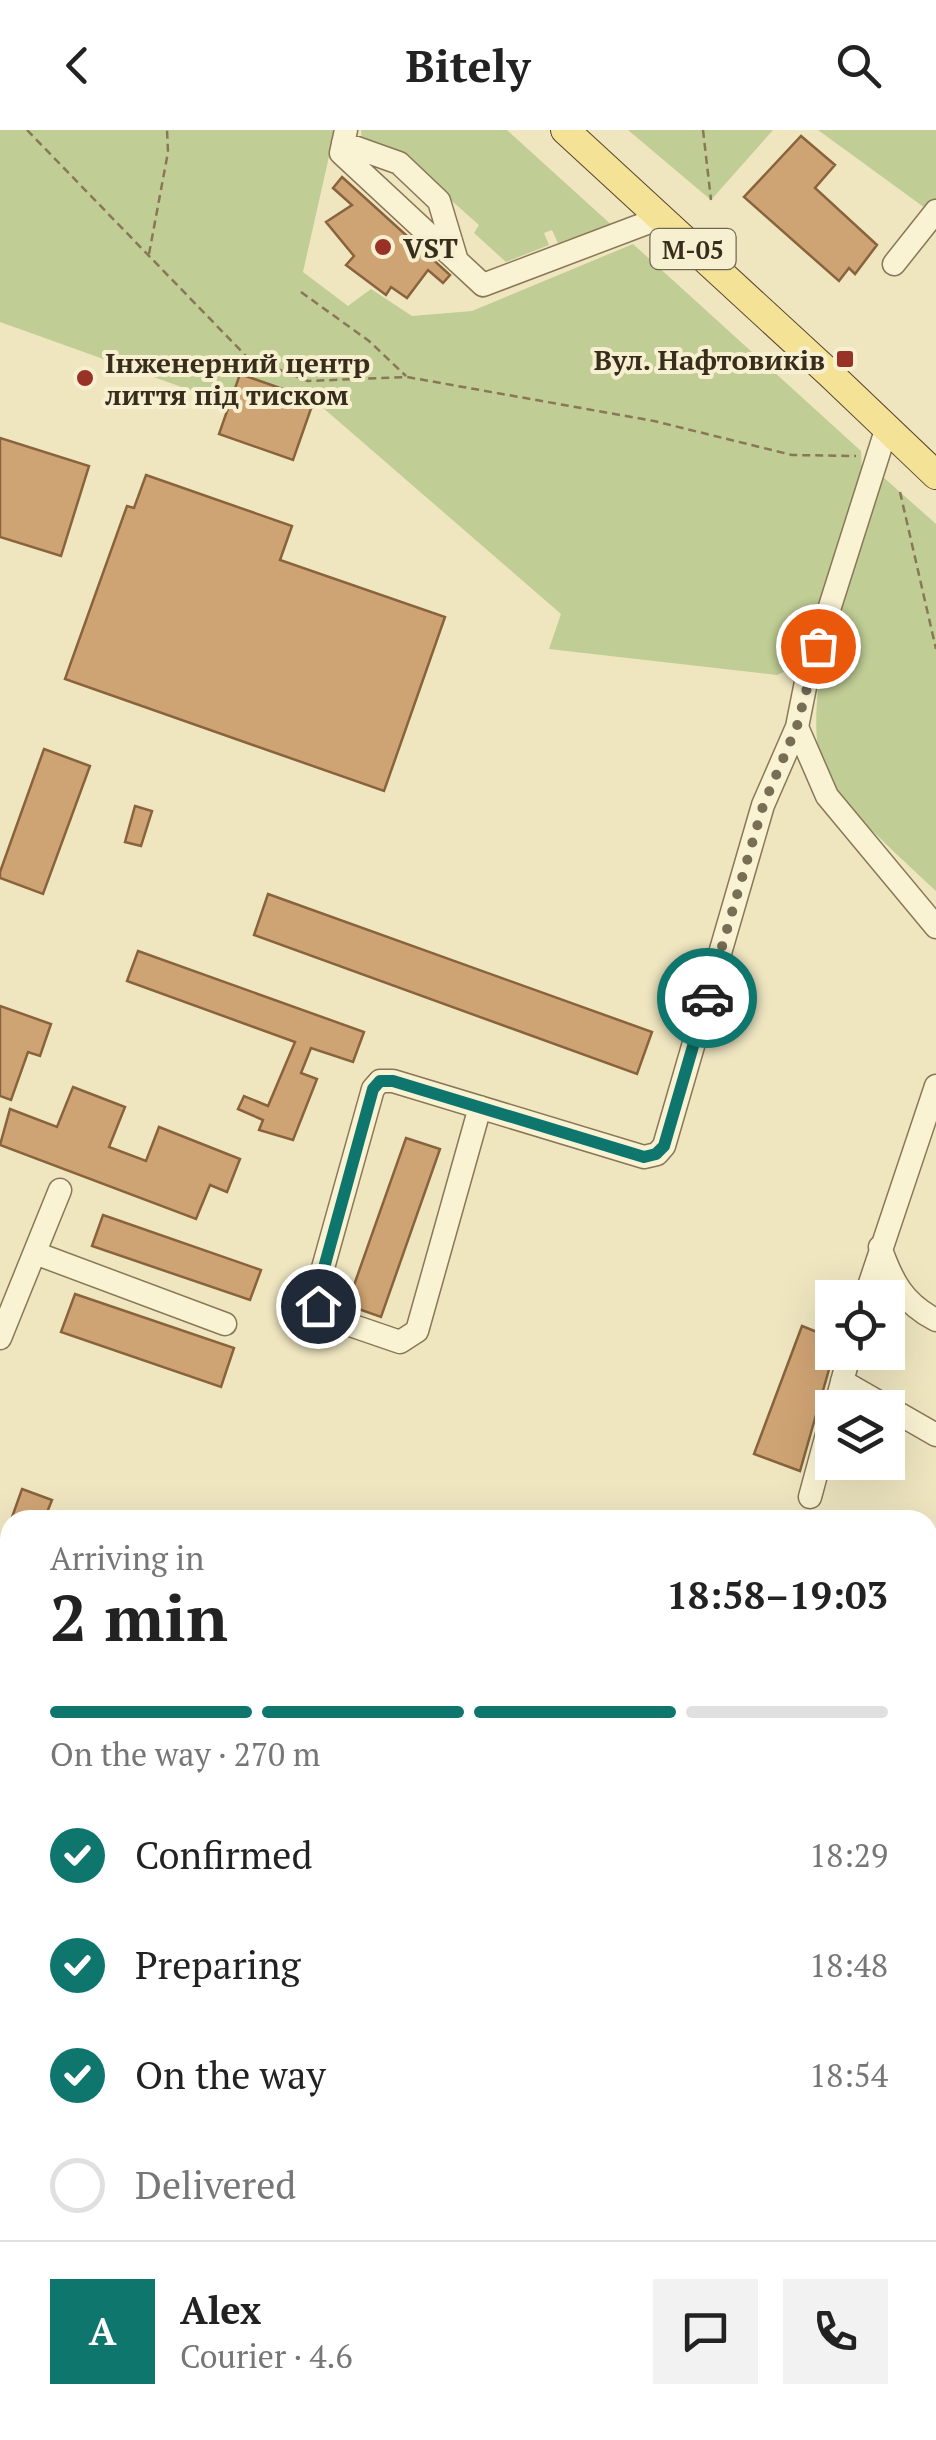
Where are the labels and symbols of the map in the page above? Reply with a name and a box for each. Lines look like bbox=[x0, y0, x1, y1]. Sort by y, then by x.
place label: VST bbox=[403, 229, 458, 266]
road number: М-05 bbox=[650, 229, 736, 269]
marker: VST bbox=[372, 236, 394, 258]
place label: Вул. Нафтовиків bbox=[594, 341, 825, 378]
place label: Інженерний центр лиття під тиском bbox=[105, 344, 370, 413]
marker: Вул. Нафтовиків bbox=[834, 348, 856, 370]
marker: Інженерний центр лиття під тиском bbox=[74, 367, 96, 389]
pin bbox=[776, 604, 861, 689]
courier bbox=[657, 948, 757, 1048]
pin bbox=[276, 1264, 361, 1349]

